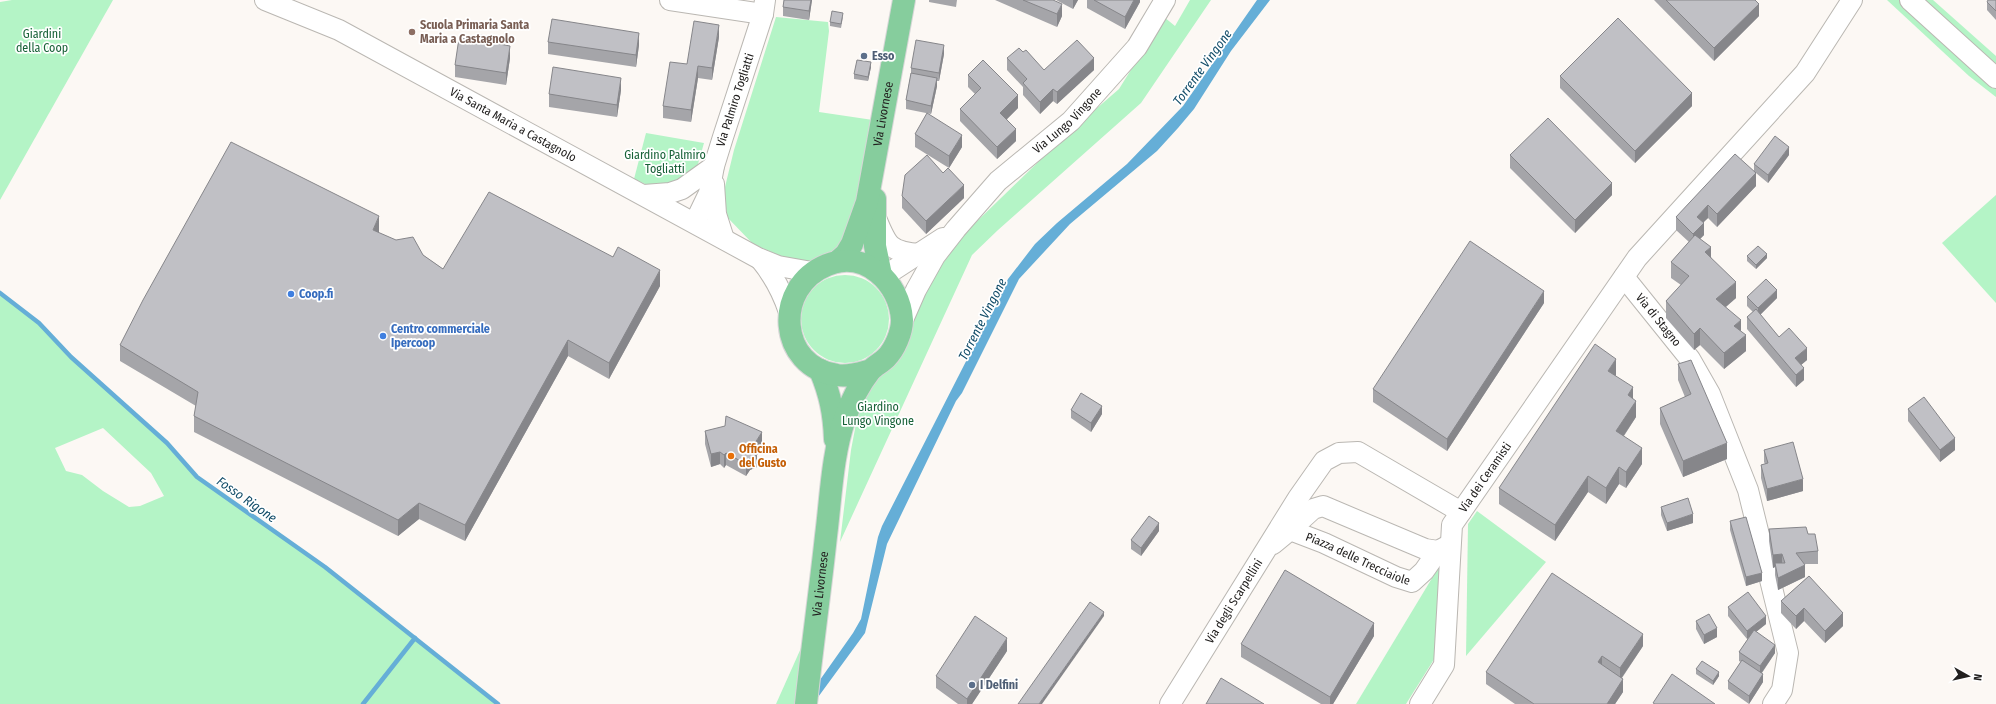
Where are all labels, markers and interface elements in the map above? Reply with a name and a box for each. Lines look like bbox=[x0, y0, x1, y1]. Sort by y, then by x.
place label: Scuola Primaria Santa Maria a Castagnolo bbox=[420, 18, 529, 46]
water label: Torrente Vingone bbox=[1170, 26, 1235, 108]
park label: Giardini della Coop bbox=[16, 27, 68, 55]
marker: Scuola Primaria Santa Maria a Castagnolo bbox=[407, 27, 417, 37]
place label: Esso bbox=[872, 49, 895, 63]
street label: Via Palmiro Togliatti bbox=[713, 51, 757, 148]
marker: Esso bbox=[859, 51, 869, 61]
street label: Via Livornese bbox=[870, 80, 896, 147]
street label: Via Santa Maria a Castagnolo bbox=[447, 85, 579, 165]
street label: Via Lungo Vingone bbox=[1030, 85, 1105, 156]
park label: Giardino Palmiro Togliatti bbox=[624, 148, 706, 176]
water label: Torrente Vingone bbox=[955, 276, 1010, 363]
place label: Coop.fi bbox=[299, 287, 333, 301]
marker: Coop.fi bbox=[286, 289, 296, 299]
street label: Via di Stagno bbox=[1633, 291, 1684, 349]
place label: Centro commerciale Ipercoop bbox=[391, 322, 490, 350]
marker: Centro commerciale Ipercoop bbox=[378, 331, 388, 341]
park label: Giardino Lungo Vingone bbox=[842, 400, 914, 428]
street label: Via dei Ceramisti bbox=[1456, 440, 1514, 515]
place label: Officina del Gusto bbox=[739, 442, 787, 470]
marker: Officina del Gusto bbox=[726, 451, 736, 461]
water label: Fosso Rigone bbox=[214, 473, 280, 526]
street label: Piazza delle Trecciaiole bbox=[1304, 530, 1412, 588]
street label: Via Livornese bbox=[810, 551, 831, 617]
street label: Via degli Scarpellini bbox=[1202, 556, 1265, 646]
north arrow bbox=[1948, 656, 1988, 696]
text: N bbox=[1971, 673, 1984, 681]
place label: I Delfini bbox=[980, 678, 1018, 692]
marker: I Delfini bbox=[967, 680, 977, 690]

